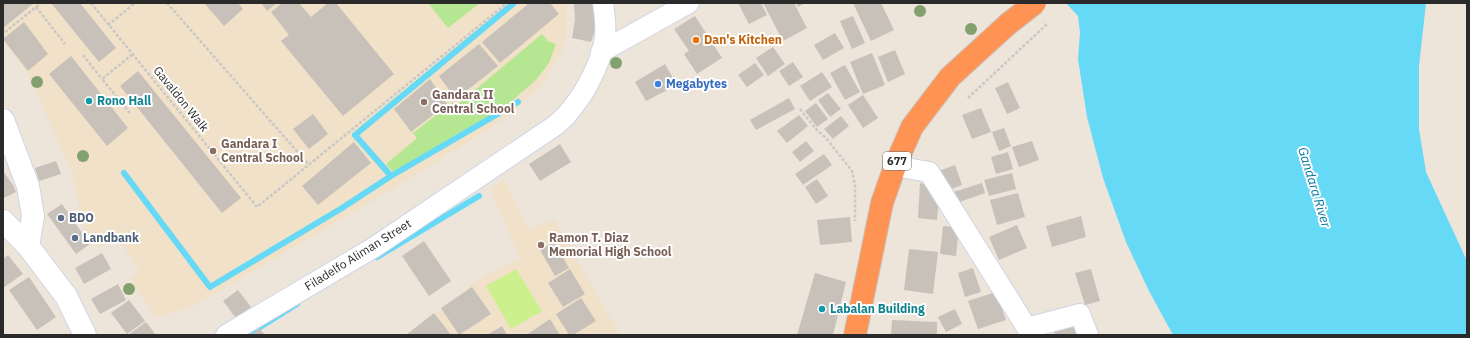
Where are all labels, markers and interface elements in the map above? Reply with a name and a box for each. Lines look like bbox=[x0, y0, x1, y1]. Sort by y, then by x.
place label: Dan's Kitchen bbox=[704, 32, 782, 47]
marker: Dan's Kitchen bbox=[691, 35, 701, 45]
street label: Gavaldon Walk bbox=[150, 63, 213, 135]
place label: Megabytes bbox=[666, 76, 727, 91]
marker: Megabytes bbox=[653, 79, 663, 89]
place label: Gandara II Central School bbox=[432, 87, 515, 116]
place label: Rono Hall bbox=[97, 93, 151, 108]
marker: Rono Hall bbox=[84, 96, 94, 106]
marker: Gandara II Central School bbox=[419, 97, 429, 107]
place label: Gandara I Central School bbox=[221, 136, 304, 165]
water label: Gandara River bbox=[1294, 145, 1335, 231]
marker: Gandara I Central School bbox=[208, 146, 218, 156]
road number: 677 bbox=[883, 152, 911, 170]
place label: BDO bbox=[69, 210, 94, 225]
marker: BDO bbox=[56, 213, 66, 223]
street label: Filadelfo Aliman Street bbox=[302, 216, 414, 294]
place label: Landbank bbox=[83, 230, 139, 245]
place label: Ramon T. Diaz Memorial High School bbox=[549, 230, 672, 259]
marker: Landbank bbox=[70, 233, 80, 243]
marker: Ramon T. Diaz Memorial High School bbox=[536, 240, 546, 250]
place label: Labalan Building bbox=[830, 301, 925, 316]
marker: Labalan Building bbox=[817, 304, 827, 314]

